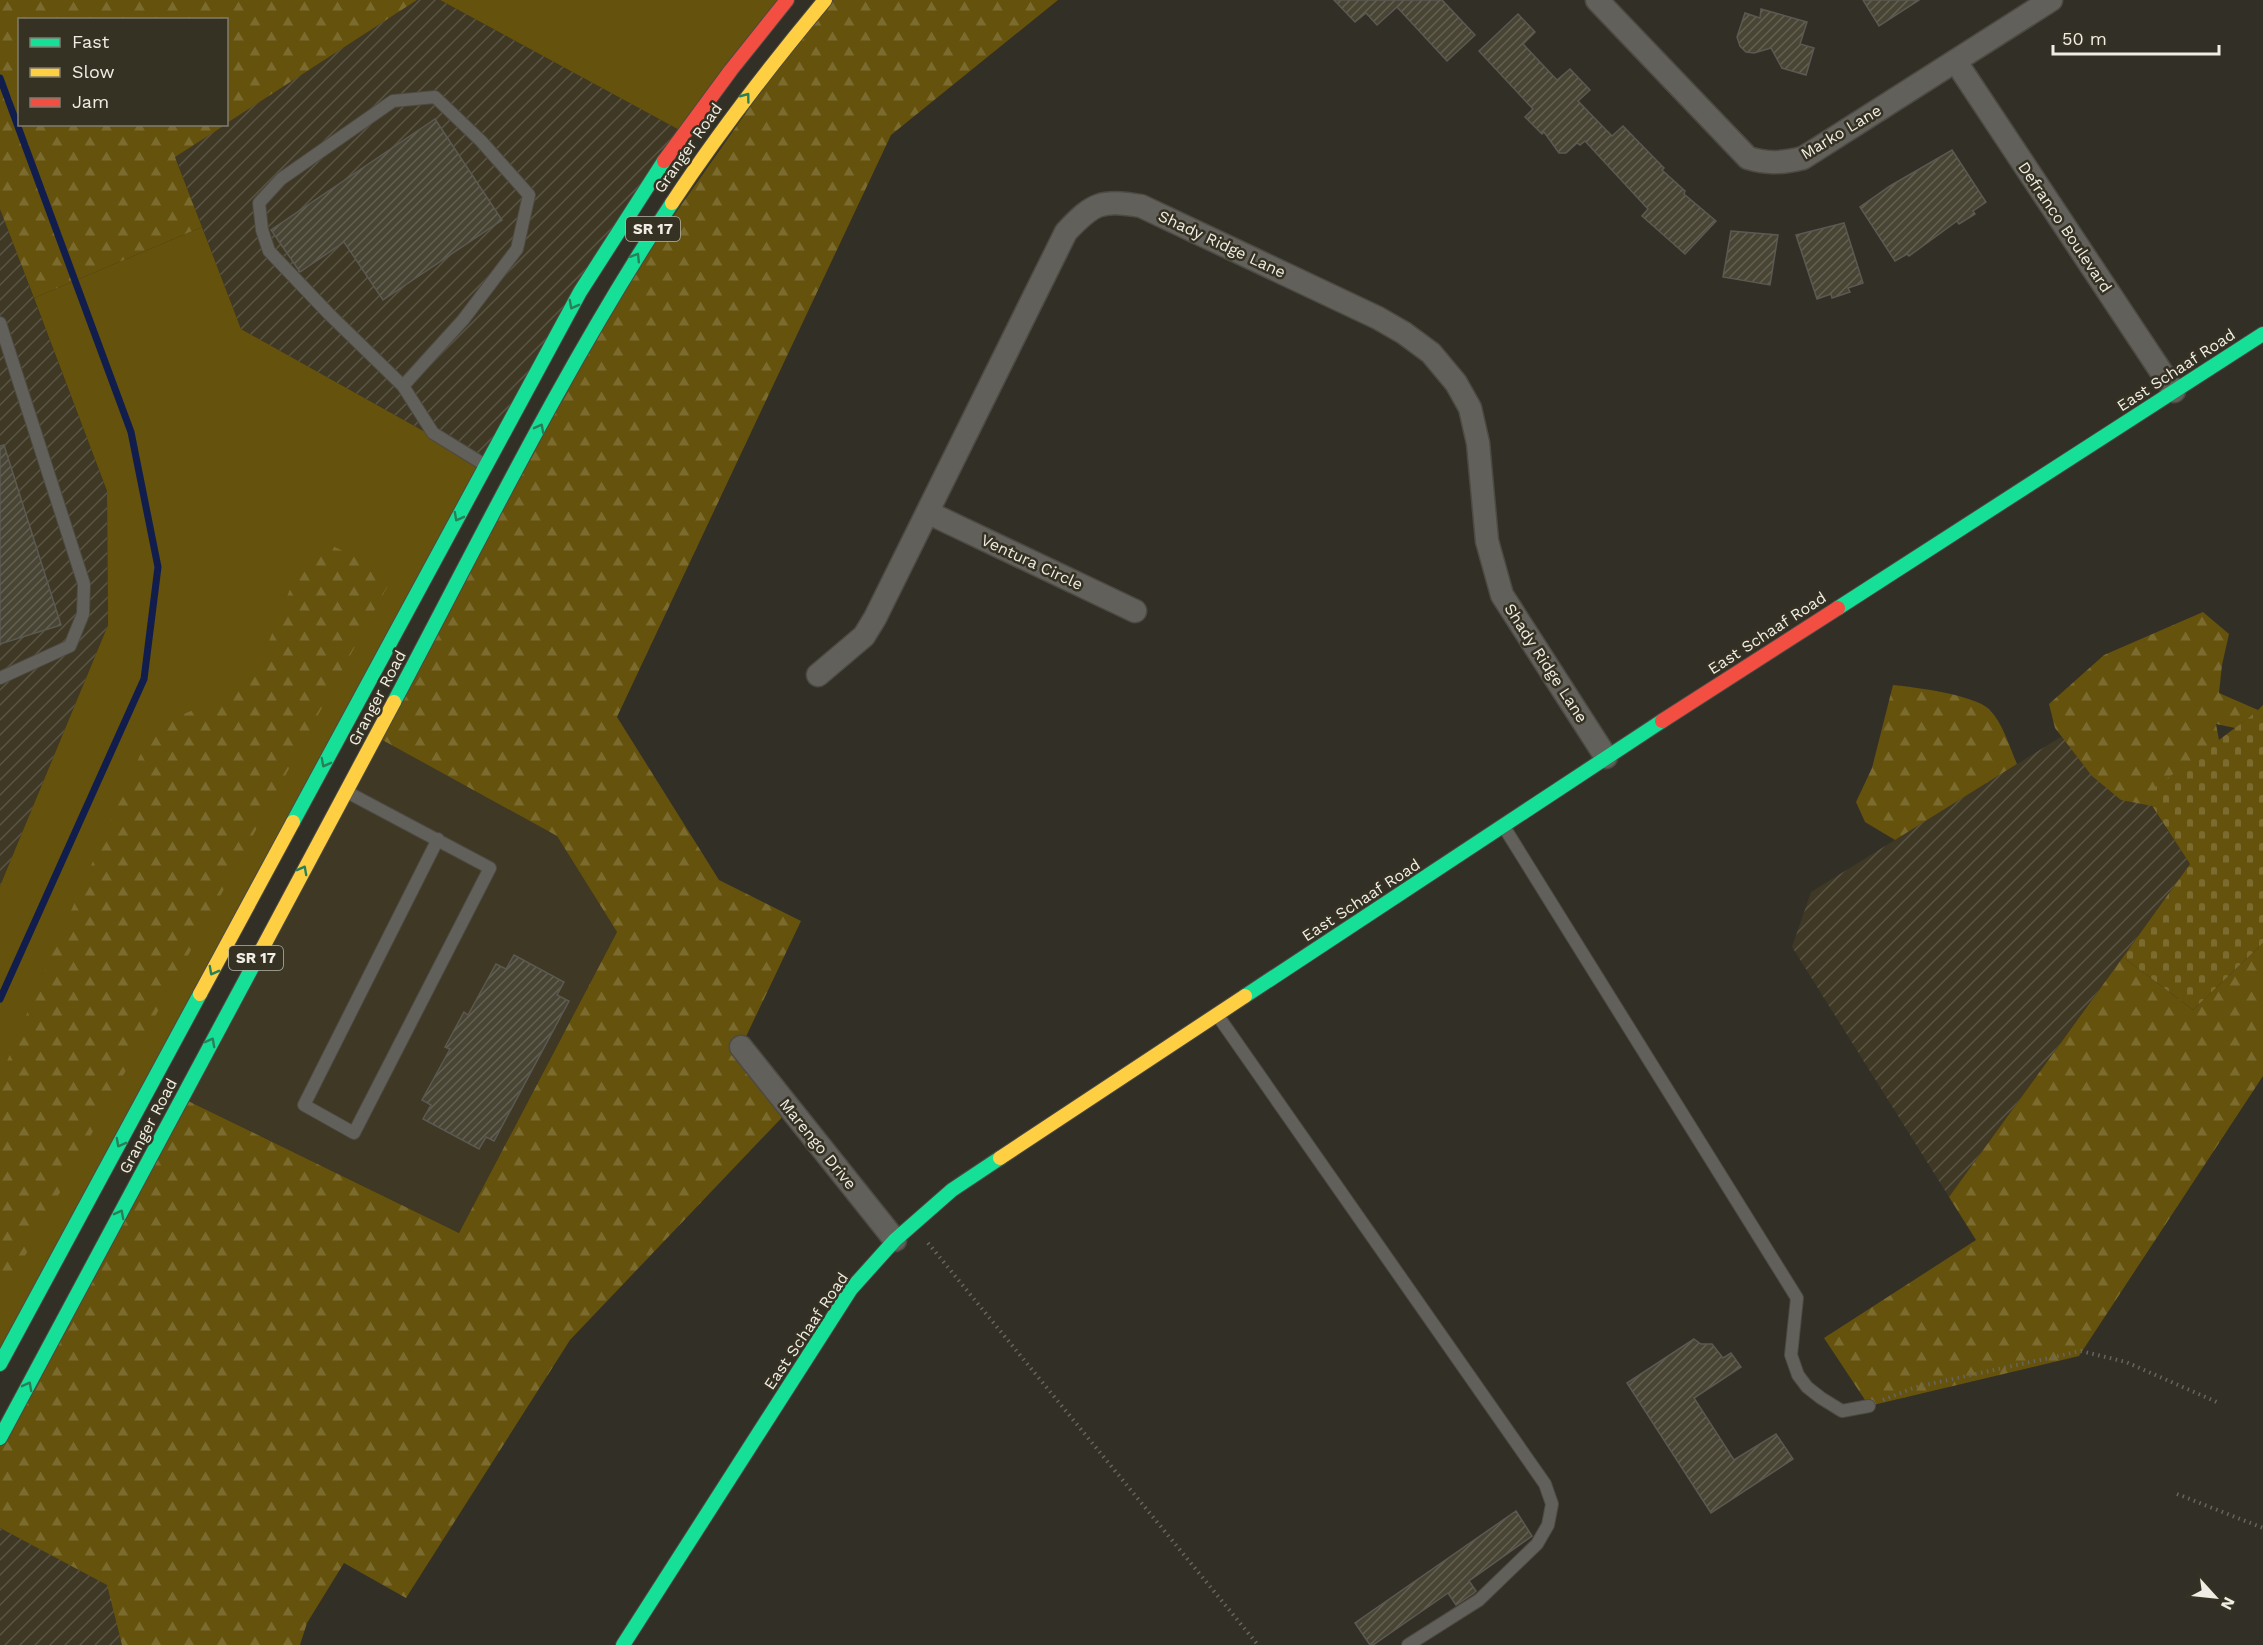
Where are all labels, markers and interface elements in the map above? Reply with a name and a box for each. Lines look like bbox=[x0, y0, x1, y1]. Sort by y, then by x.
legend bbox=[18, 18, 228, 126]
scale bar bbox=[2053, 18, 2220, 56]
text: 50 m bbox=[2062, 28, 2107, 49]
text: Fast bbox=[72, 31, 110, 52]
text: Slow bbox=[72, 61, 115, 82]
text: Jam bbox=[72, 91, 109, 112]
one-way arrow bbox=[738, 92, 749, 103]
street label: Granger Road bbox=[650, 99, 726, 197]
street label: Marko Lane bbox=[1797, 100, 1885, 164]
street label: Defranco Boulevard bbox=[2014, 158, 2116, 296]
street label: Shady Ridge Lane bbox=[1155, 206, 1289, 282]
road number: SR 17 bbox=[626, 217, 680, 241]
one-way arrow bbox=[628, 253, 640, 263]
one-way arrow bbox=[569, 299, 580, 309]
street label: East Schaaf Road bbox=[2113, 325, 2239, 415]
one-way arrow bbox=[533, 423, 544, 434]
one-way arrow bbox=[454, 511, 465, 522]
street label: Ventura Circle bbox=[978, 530, 1086, 594]
street label: East Schaaf Road bbox=[1704, 588, 1830, 678]
street label: Shady Ridge Lane bbox=[1500, 600, 1592, 726]
street label: Granger Road bbox=[344, 647, 410, 749]
one-way arrow bbox=[321, 757, 332, 767]
street label: East Schaaf Road bbox=[1298, 855, 1424, 945]
one-way arrow bbox=[296, 866, 307, 876]
road number: SR 17 bbox=[229, 946, 283, 970]
one-way arrow bbox=[209, 965, 220, 976]
one-way arrow bbox=[204, 1037, 216, 1048]
street label: Granger Road bbox=[115, 1075, 181, 1177]
street label: Marengo Drive bbox=[776, 1095, 860, 1193]
one-way arrow bbox=[116, 1137, 127, 1147]
one-way arrow bbox=[113, 1210, 124, 1220]
street label: East Schaaf Road bbox=[760, 1269, 852, 1393]
one-way arrow bbox=[21, 1382, 32, 1392]
north arrow bbox=[2185, 1567, 2245, 1627]
text: N bbox=[2217, 1594, 2239, 1613]

